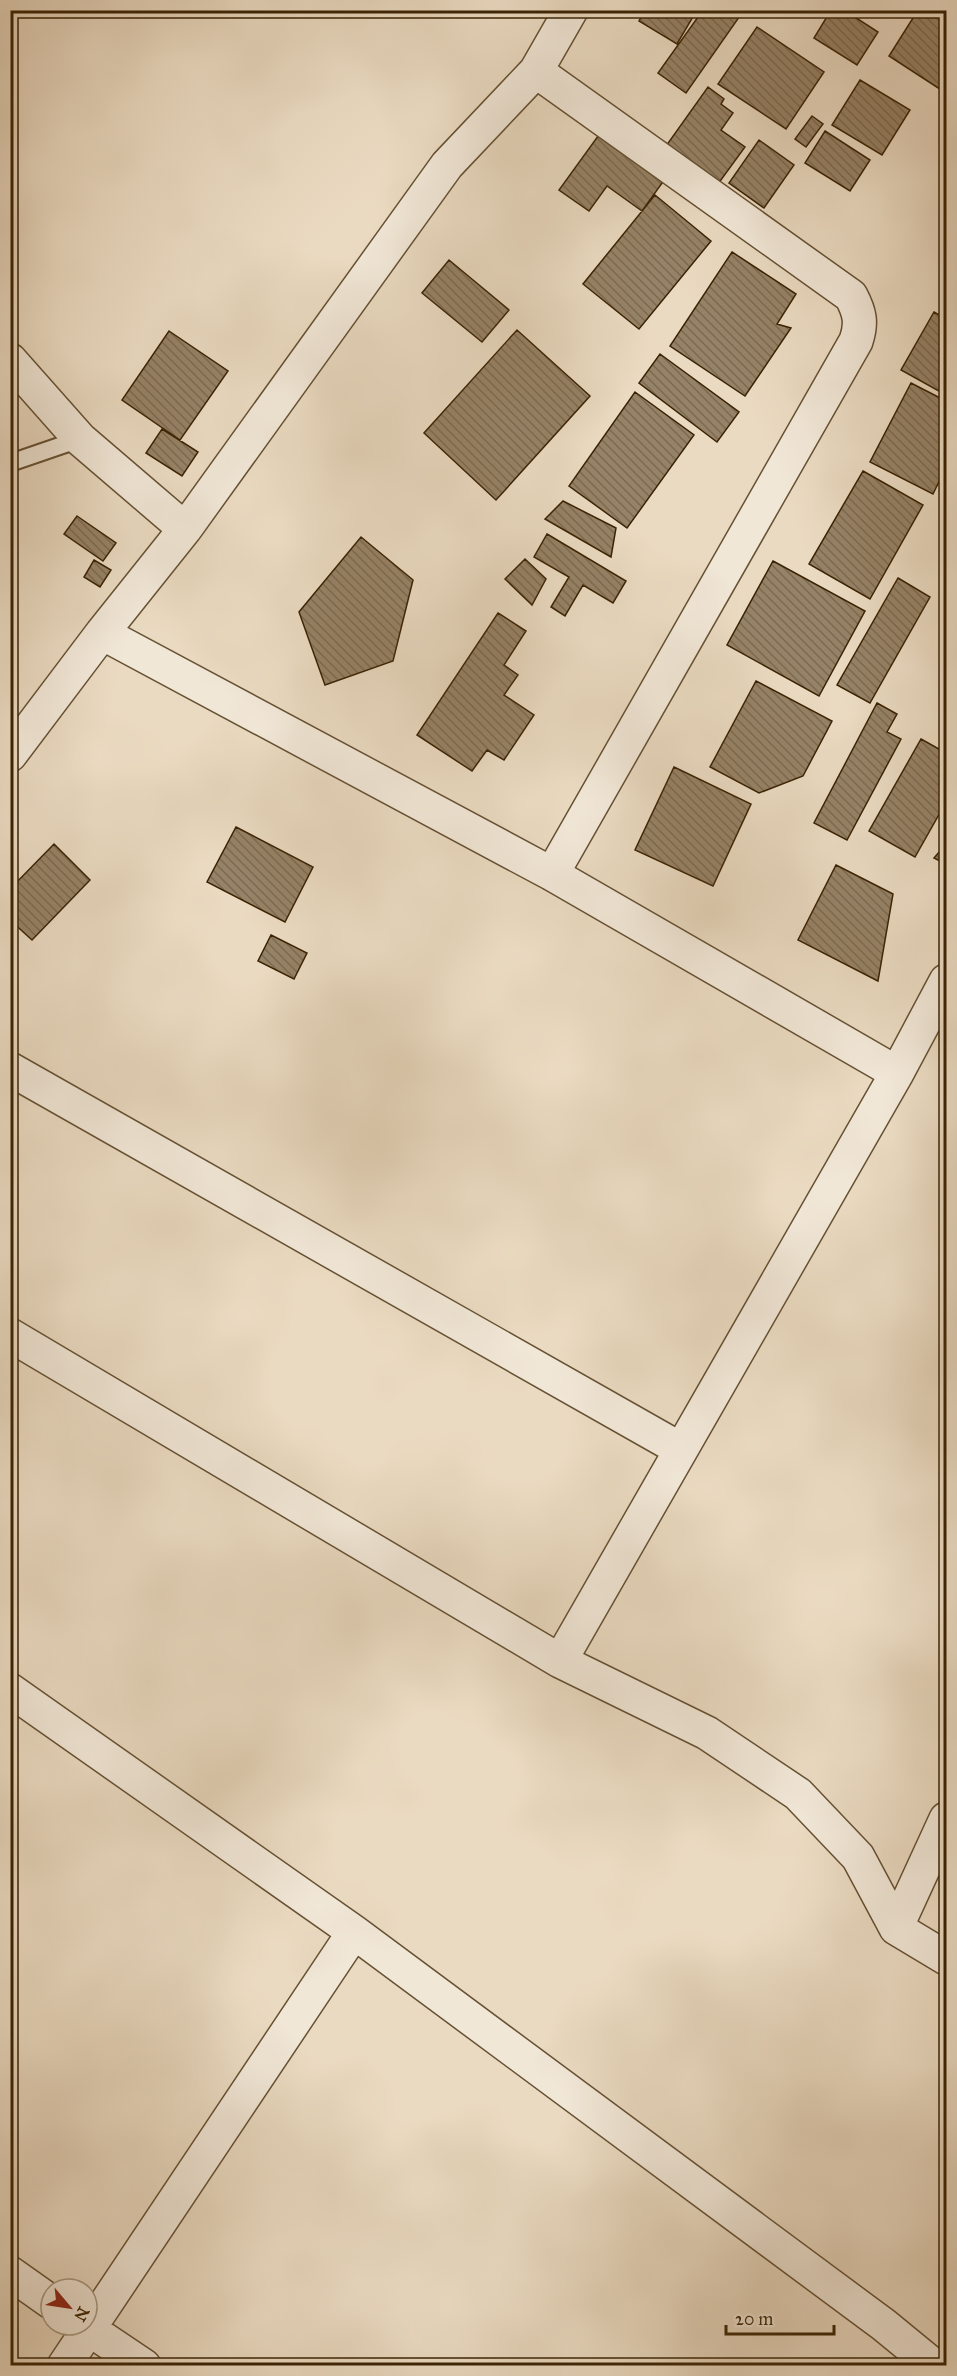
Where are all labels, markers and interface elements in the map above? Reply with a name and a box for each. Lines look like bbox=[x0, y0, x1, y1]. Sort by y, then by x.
north arrow bbox=[39, 2277, 99, 2337]
scale bar bbox=[726, 2298, 834, 2336]
text: N bbox=[70, 2303, 93, 2325]
text: 20 m bbox=[735, 2308, 773, 2330]

